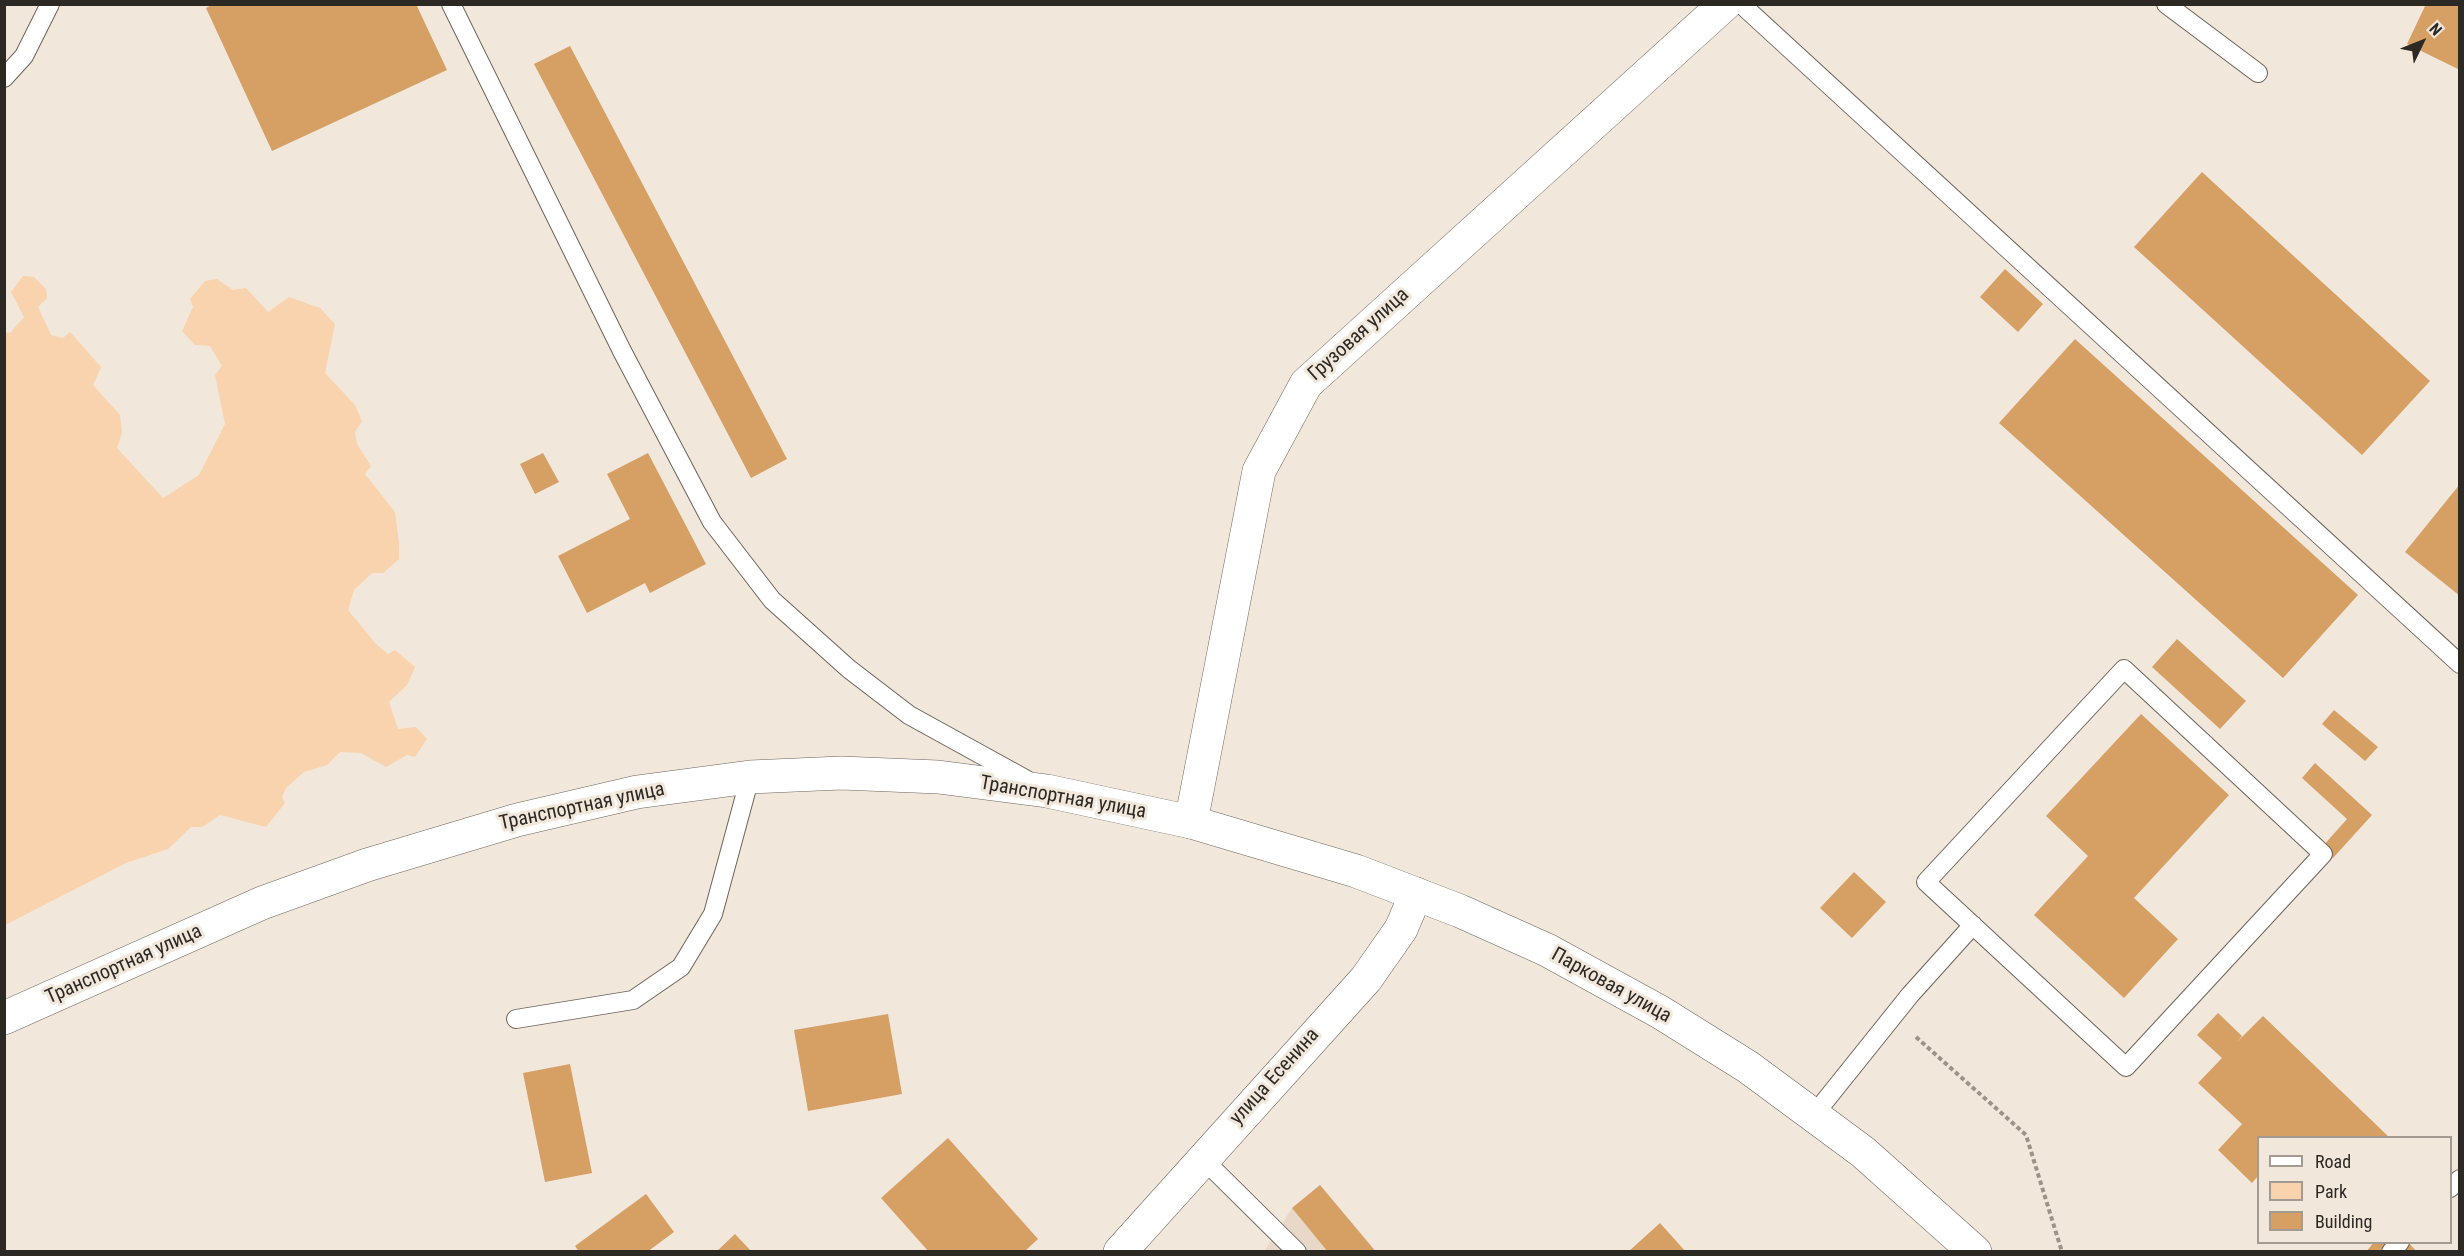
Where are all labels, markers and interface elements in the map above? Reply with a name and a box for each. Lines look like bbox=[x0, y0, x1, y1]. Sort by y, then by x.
north arrow bbox=[2392, 12, 2452, 72]
text: N bbox=[2425, 19, 2446, 39]
street label: Грузовая улица bbox=[1304, 284, 1414, 386]
street label: Транспортная улица bbox=[978, 772, 1148, 824]
street label: Транспортная улица bbox=[497, 778, 667, 836]
street label: Транспортная улица bbox=[42, 920, 206, 1010]
street label: Парковая улица bbox=[1547, 943, 1675, 1029]
street label: улица Есенина bbox=[1225, 1024, 1325, 1130]
legend bbox=[2257, 1136, 2452, 1244]
text: Road bbox=[2315, 1151, 2351, 1172]
text: Park bbox=[2315, 1181, 2347, 1202]
text: Building bbox=[2315, 1211, 2372, 1232]

